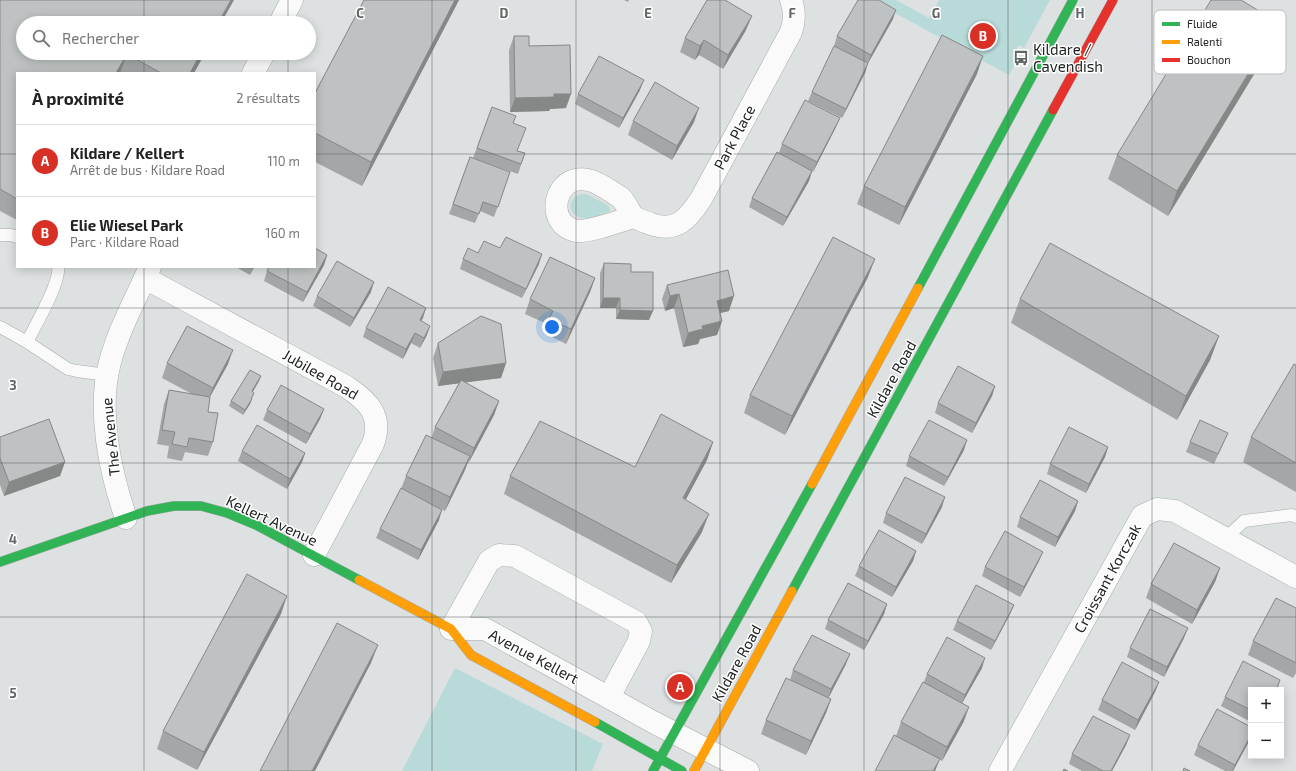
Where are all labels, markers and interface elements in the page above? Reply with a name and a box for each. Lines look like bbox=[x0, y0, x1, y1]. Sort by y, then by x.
text: C bbox=[356, 5, 364, 21]
text: D bbox=[500, 5, 509, 21]
text: E bbox=[644, 5, 652, 21]
text: F bbox=[788, 5, 796, 21]
text: G bbox=[932, 5, 940, 21]
text: H bbox=[1076, 5, 1085, 21]
legend bbox=[1154, 10, 1286, 74]
search box bbox=[16, 16, 316, 60]
text: Fluide bbox=[1187, 17, 1217, 30]
pin: B bbox=[970, 21, 996, 51]
icon: search bbox=[30, 27, 52, 49]
text: Rechercher bbox=[62, 29, 139, 47]
text: Ralenti bbox=[1187, 35, 1222, 48]
place label: Kildare / Cavendish bbox=[1033, 40, 1103, 75]
bus stop icon: Kildare / Cavendish bbox=[1012, 49, 1030, 67]
text: Bouchon bbox=[1187, 53, 1231, 66]
text: À proximité bbox=[32, 88, 124, 108]
text: 2 résultats bbox=[236, 90, 300, 106]
street label: Park Place bbox=[709, 102, 759, 172]
text: Kildare / Kellert bbox=[70, 144, 184, 162]
text: A bbox=[41, 153, 49, 169]
text: 110 m bbox=[268, 153, 300, 169]
text: Arrêt de bus · Kildare Road bbox=[70, 162, 225, 178]
text: Elie Wiesel Park bbox=[70, 216, 183, 234]
text: B bbox=[41, 225, 49, 241]
text: 160 m bbox=[265, 225, 300, 241]
text: Parc · Kildare Road bbox=[70, 234, 179, 250]
your location bbox=[542, 317, 562, 337]
street label: Kildare Road bbox=[862, 337, 920, 421]
street label: Jubilee Road bbox=[280, 345, 362, 403]
text: 3 bbox=[9, 377, 17, 393]
street label: The Avenue bbox=[97, 397, 123, 477]
street label: Kellert Avenue bbox=[223, 491, 321, 549]
street label: Croissant Korczak bbox=[1070, 520, 1145, 636]
text: 4 bbox=[9, 531, 17, 547]
street label: Kildare Road bbox=[707, 621, 765, 705]
street label: Avenue Kellert bbox=[486, 625, 582, 687]
pin: A bbox=[667, 672, 693, 702]
text: 5 bbox=[9, 685, 17, 701]
map controls bbox=[1248, 687, 1284, 759]
button: + bbox=[1248, 687, 1284, 723]
button: − bbox=[1248, 723, 1284, 759]

